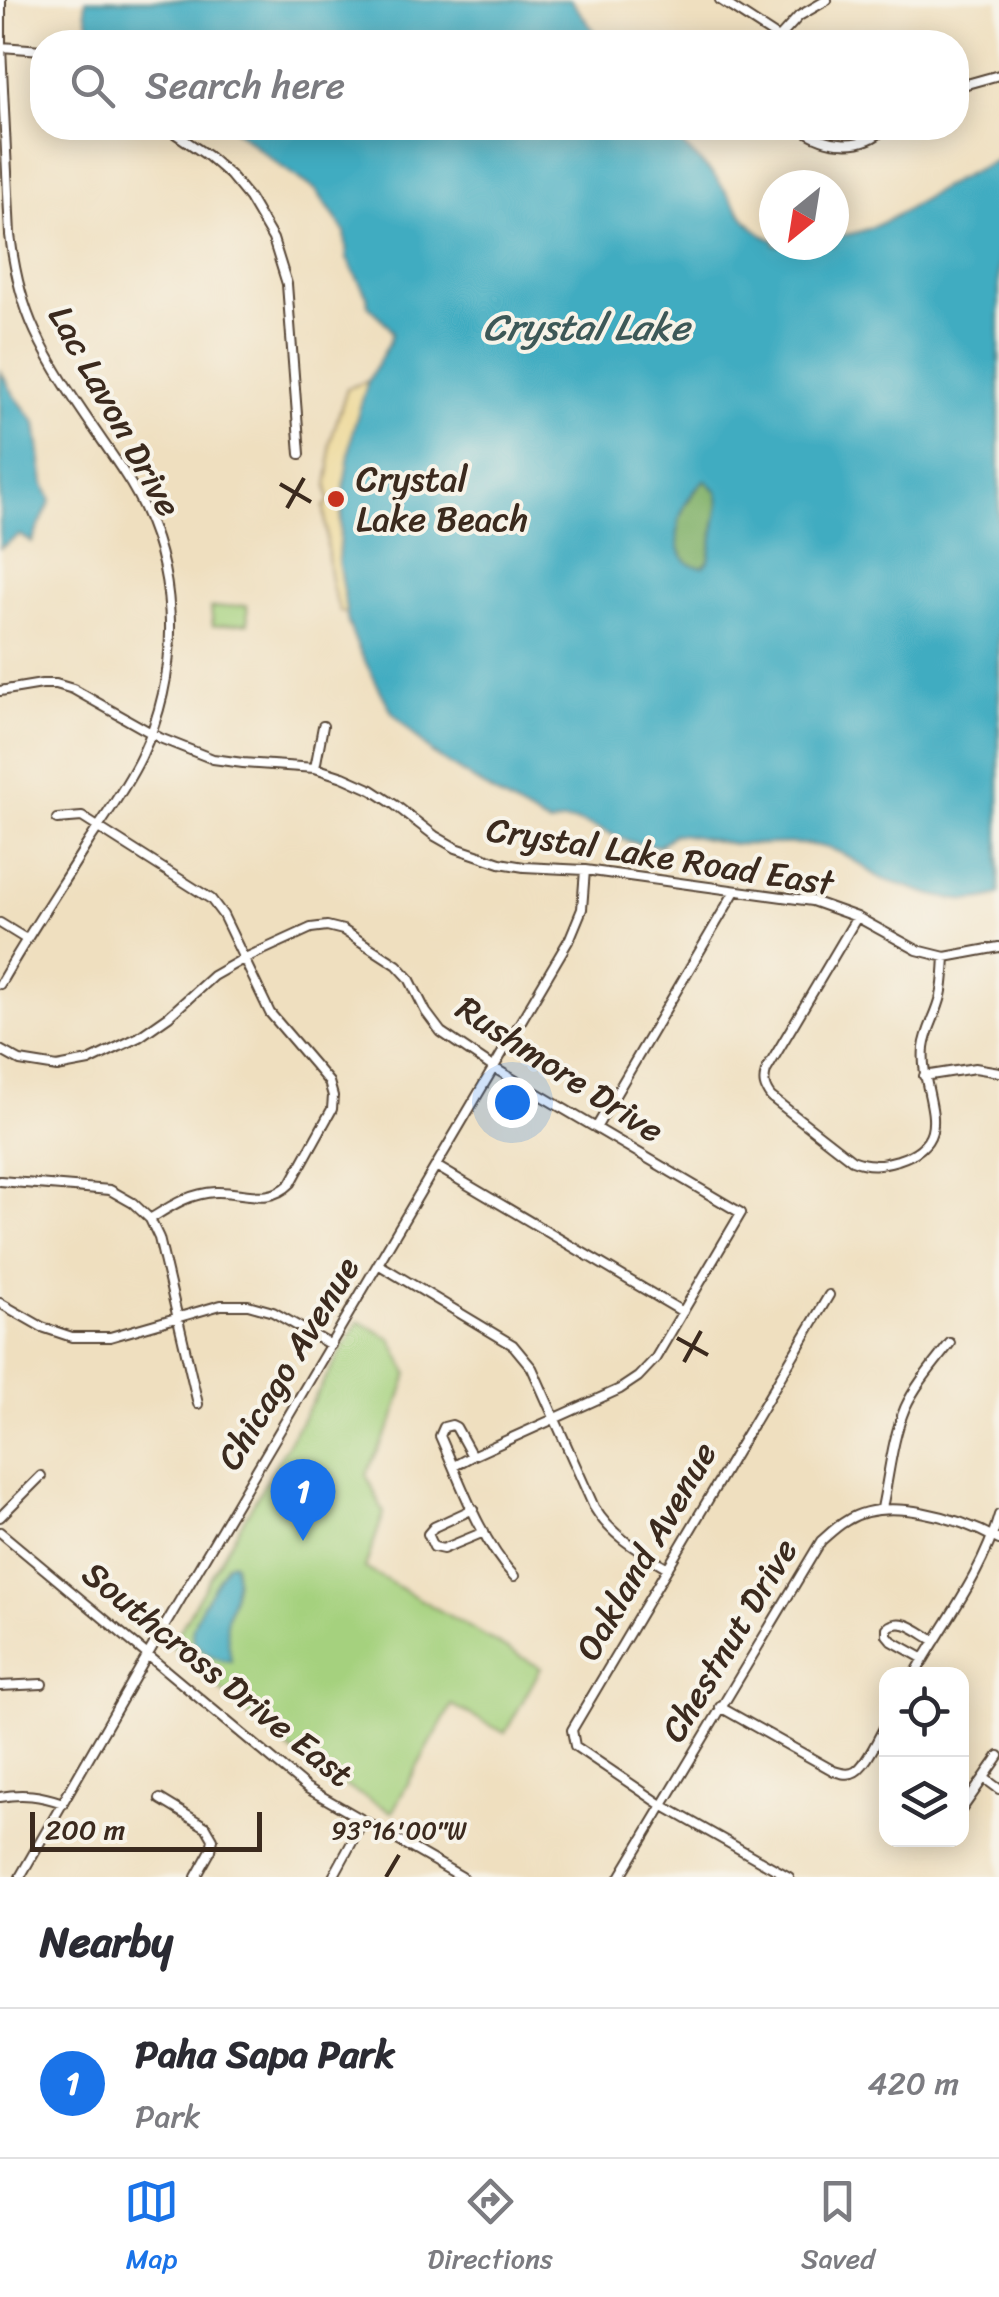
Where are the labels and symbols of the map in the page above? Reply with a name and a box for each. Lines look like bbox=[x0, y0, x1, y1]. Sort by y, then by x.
north arrow bbox=[759, 170, 849, 260]
street label: Lac Lavon Drive bbox=[31, 293, 199, 529]
water label: Crystal Lake bbox=[483, 294, 693, 361]
place label: Crystal Lake Beach bbox=[356, 448, 528, 550]
marker: Crystal Lake Beach bbox=[325, 488, 347, 510]
street label: Crystal Lake Road East bbox=[482, 798, 840, 914]
street label: Rushmore Drive bbox=[443, 978, 677, 1160]
your location bbox=[487, 1077, 538, 1128]
street label: Chicago Avenue bbox=[199, 1244, 377, 1482]
street label: Oakland Avenue bbox=[558, 1429, 734, 1673]
pin: 1 bbox=[270, 1458, 336, 1541]
street label: Chestnut Drive bbox=[643, 1526, 815, 1754]
street label: Southcross Drive East bbox=[68, 1544, 368, 1804]
scale bar bbox=[30, 1807, 262, 1852]
text: 93°16'00"W bbox=[331, 1808, 467, 1853]

